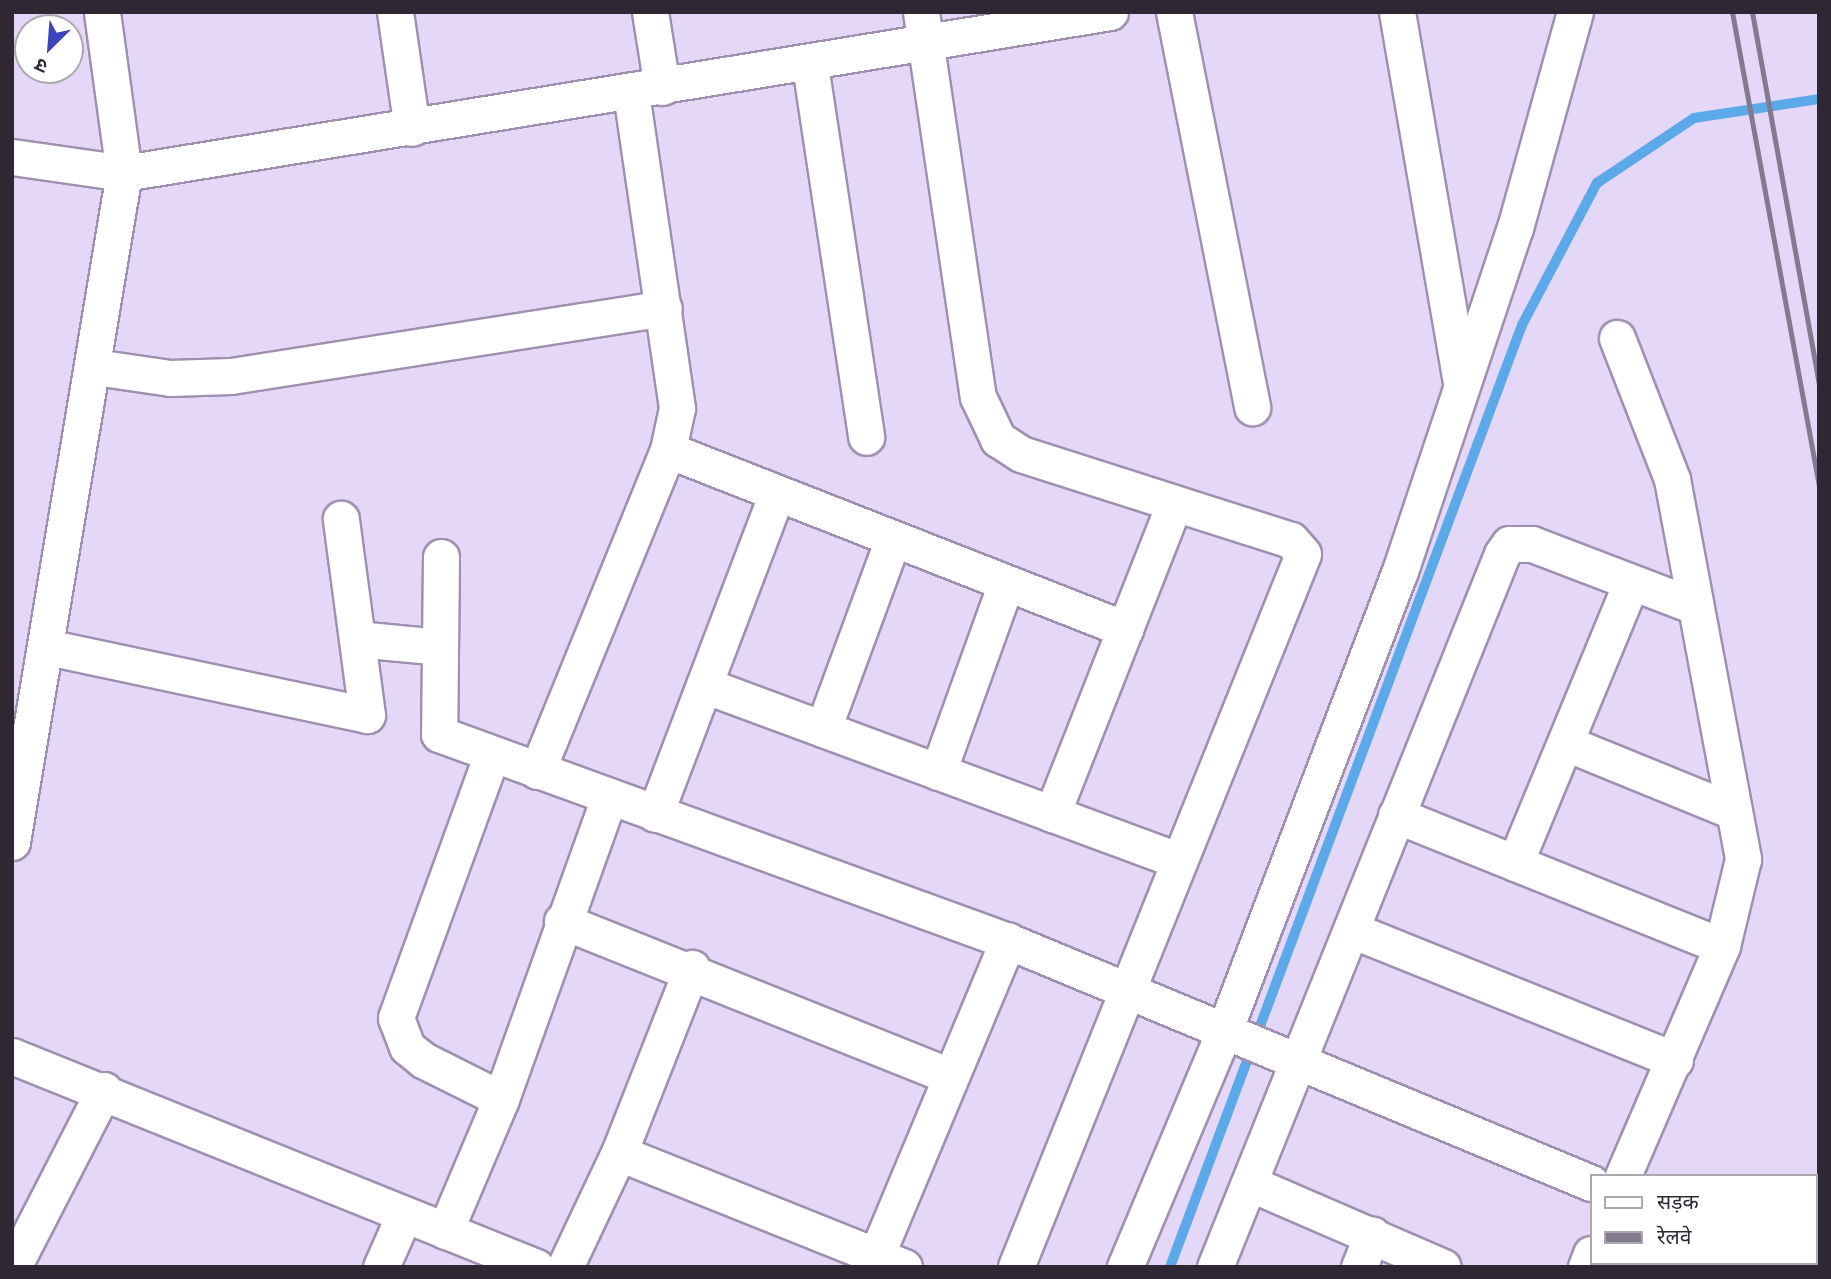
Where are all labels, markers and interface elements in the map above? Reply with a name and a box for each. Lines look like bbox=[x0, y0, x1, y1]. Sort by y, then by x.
north arrow bbox=[14, 14, 84, 84]
text: उ bbox=[30, 53, 51, 80]
legend bbox=[1590, 1174, 1817, 1265]
text: सड़क bbox=[1657, 1187, 1699, 1215]
text: रेलवे bbox=[1657, 1222, 1692, 1250]

